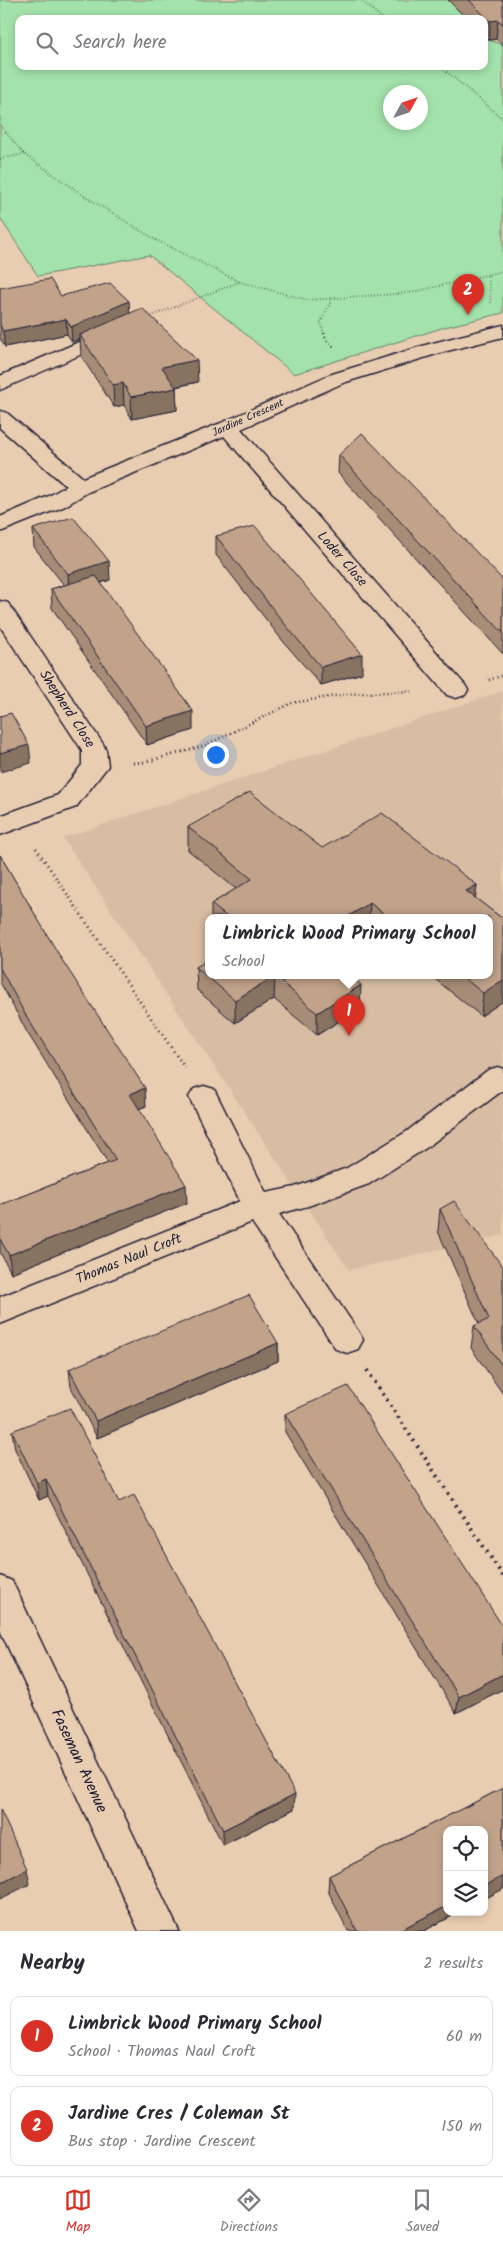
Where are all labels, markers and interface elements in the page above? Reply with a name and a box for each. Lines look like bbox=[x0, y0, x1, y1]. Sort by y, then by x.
search box bbox=[15, 15, 488, 70]
text: Search here bbox=[73, 28, 167, 58]
icon: search bbox=[33, 29, 61, 57]
north arrow bbox=[383, 85, 428, 130]
pin: 2 bbox=[452, 274, 484, 315]
street label: Jardine Crescent bbox=[209, 394, 288, 442]
street label: Loder Close bbox=[311, 526, 373, 592]
street label: Shepherd Close bbox=[33, 666, 101, 753]
your location bbox=[203, 742, 229, 768]
popup bbox=[205, 914, 493, 979]
text: Limbrick Wood Primary School bbox=[222, 919, 476, 949]
text: School bbox=[222, 949, 265, 974]
pin: 1 bbox=[333, 995, 365, 1036]
street label: Thomas Naul Croft bbox=[73, 1228, 186, 1290]
street label: Faseman Avenue bbox=[44, 1705, 114, 1817]
map controls bbox=[443, 1826, 488, 1916]
button: locate bbox=[443, 1826, 488, 1871]
button: layers bbox=[443, 1871, 488, 1916]
text: Nearby bbox=[20, 1947, 85, 1980]
text: 2 results bbox=[423, 1951, 483, 1976]
text: Limbrick Wood Primary School bbox=[68, 2009, 322, 2039]
text: 1 bbox=[35, 2024, 39, 2049]
text: 60 m bbox=[446, 2024, 482, 2049]
text: School · Thomas Naul Croft bbox=[68, 2039, 256, 2064]
text: Jardine Cres / Coleman St bbox=[68, 2099, 290, 2129]
text: 2 bbox=[32, 2114, 42, 2139]
text: 150 m bbox=[441, 2114, 482, 2139]
text: Bus stop · Jardine Crescent bbox=[68, 2129, 256, 2154]
tab: Map bbox=[64, 2186, 92, 2238]
tab: Directions bbox=[220, 2186, 278, 2238]
tab: Saved bbox=[406, 2186, 439, 2238]

